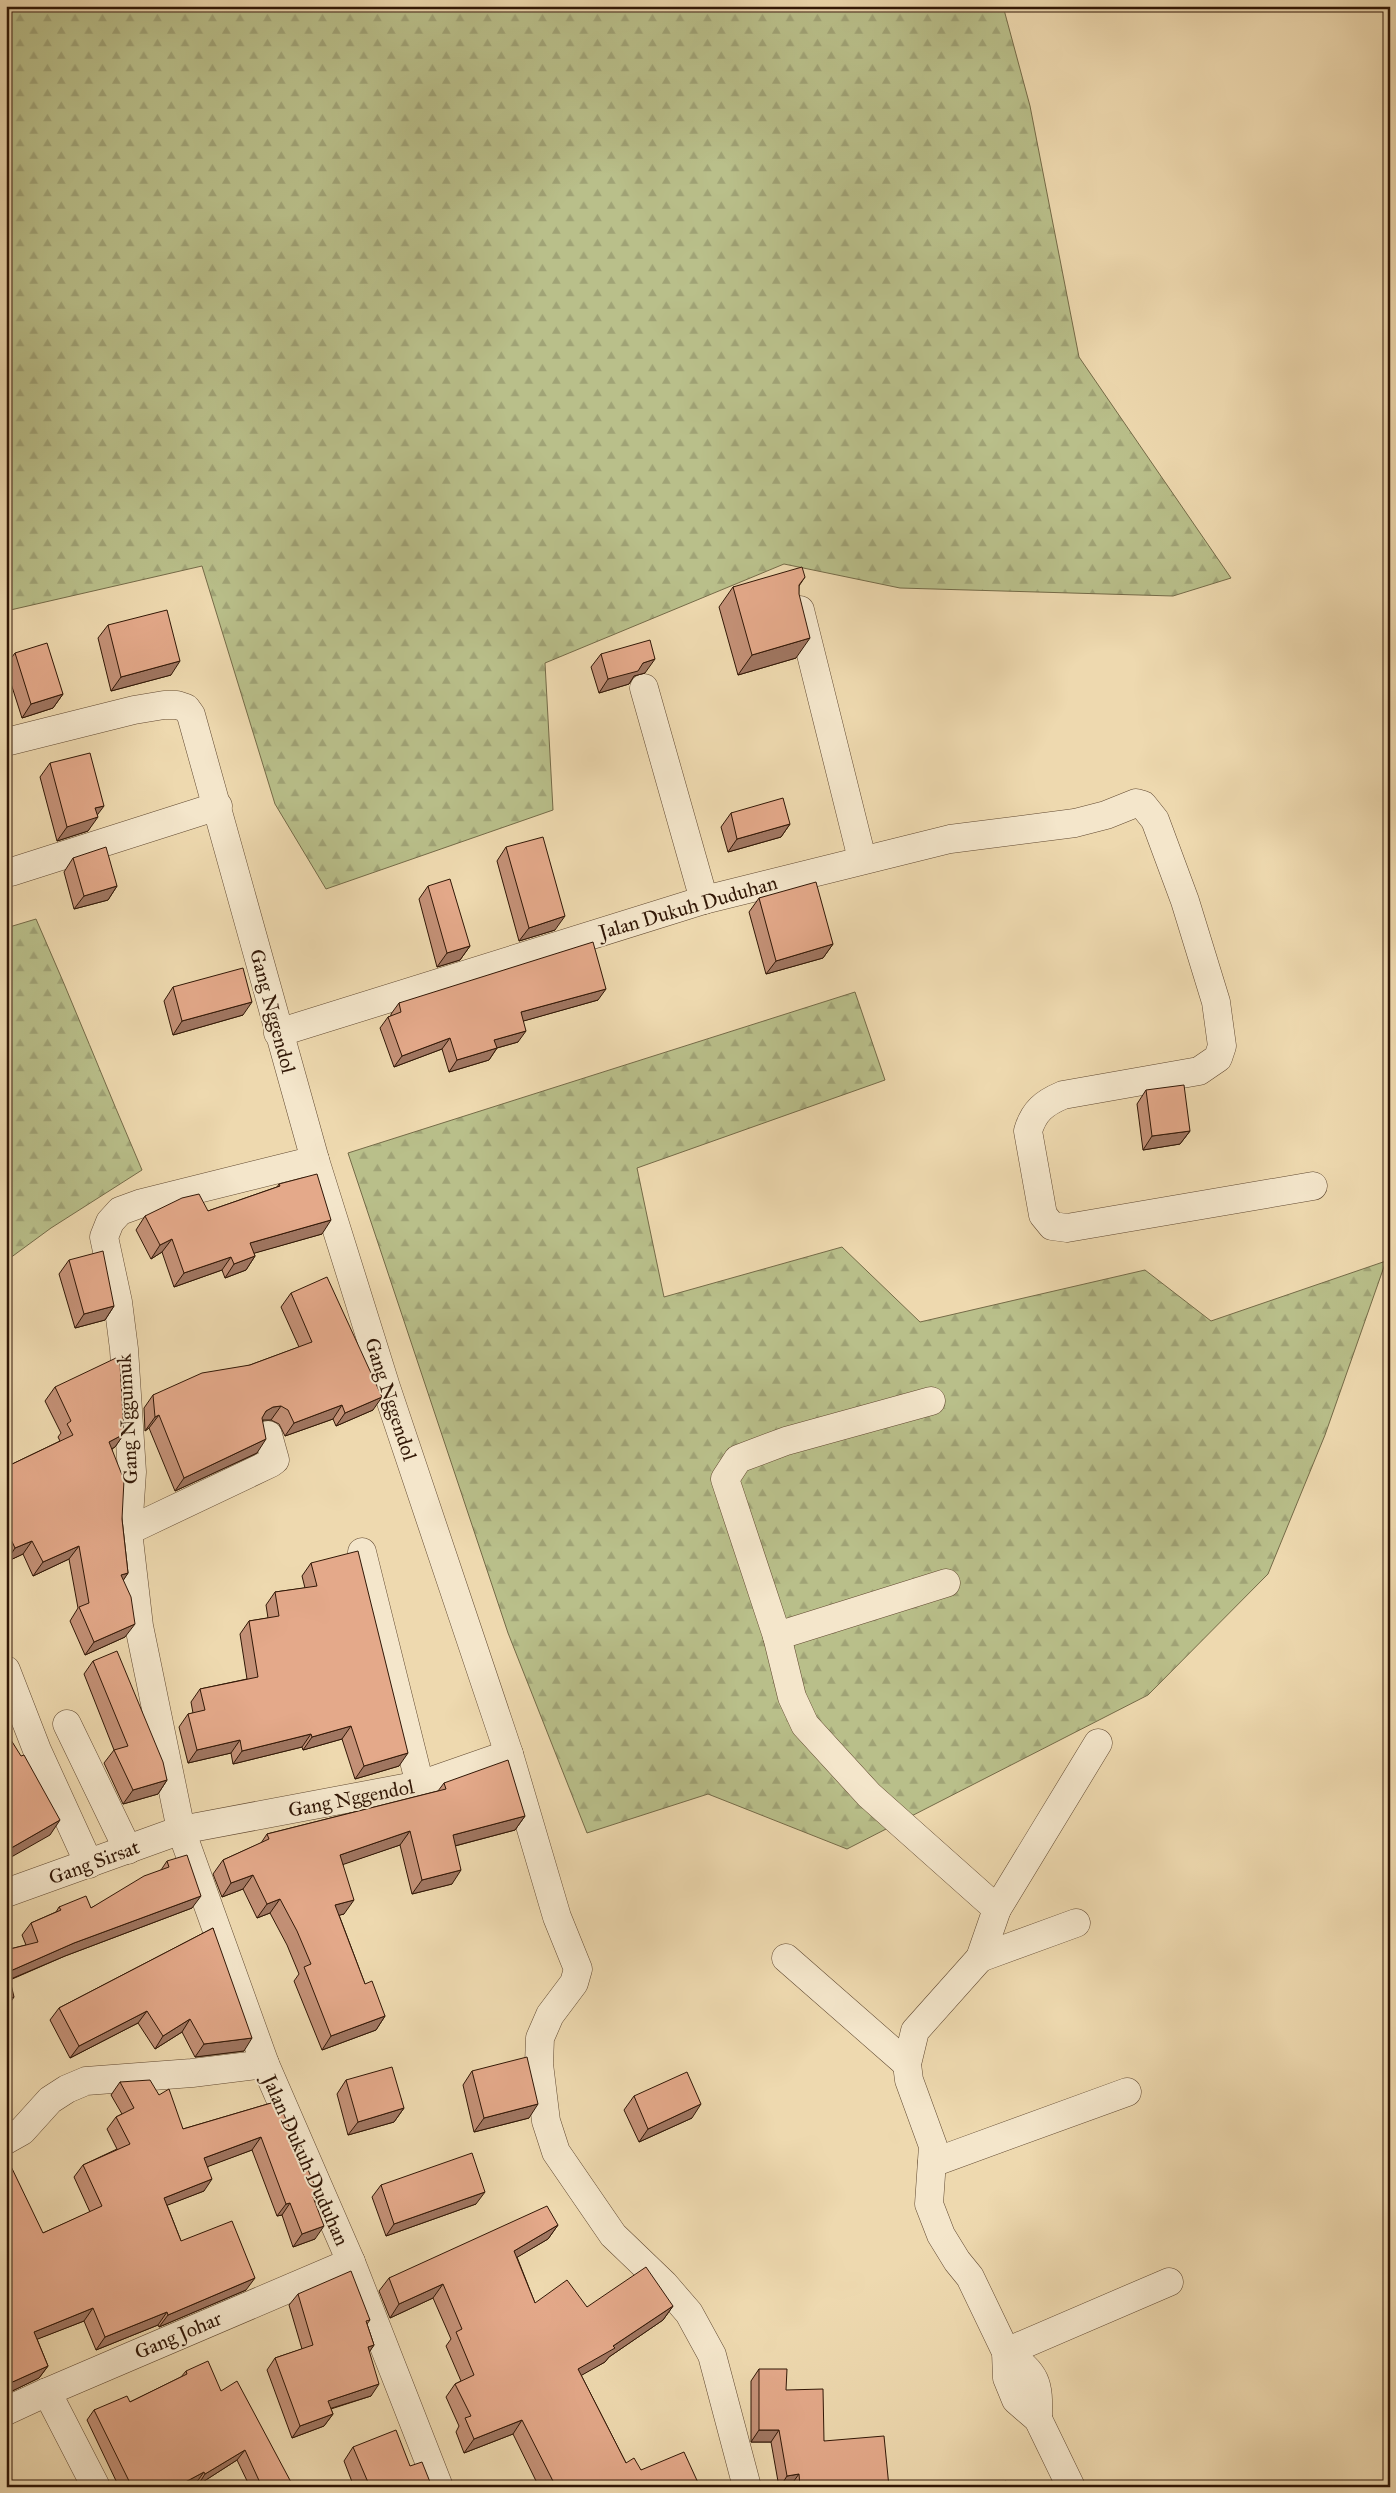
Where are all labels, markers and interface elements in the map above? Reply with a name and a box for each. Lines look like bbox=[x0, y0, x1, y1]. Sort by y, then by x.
street label: Jalan Dukuh Duduhan bbox=[594, 870, 780, 945]
street label: Gang Nggendol bbox=[244, 946, 301, 1077]
street label: Gang Nggendol bbox=[359, 1335, 422, 1464]
street label: Gang Nggumuk bbox=[112, 1353, 143, 1485]
street label: Gang Nggendol bbox=[286, 1774, 417, 1823]
street label: Gang Sirsat bbox=[45, 1835, 143, 1890]
street label: Jalan Dukuh Duduhan bbox=[256, 2069, 355, 2250]
street label: Gang Johar bbox=[131, 2306, 226, 2365]

